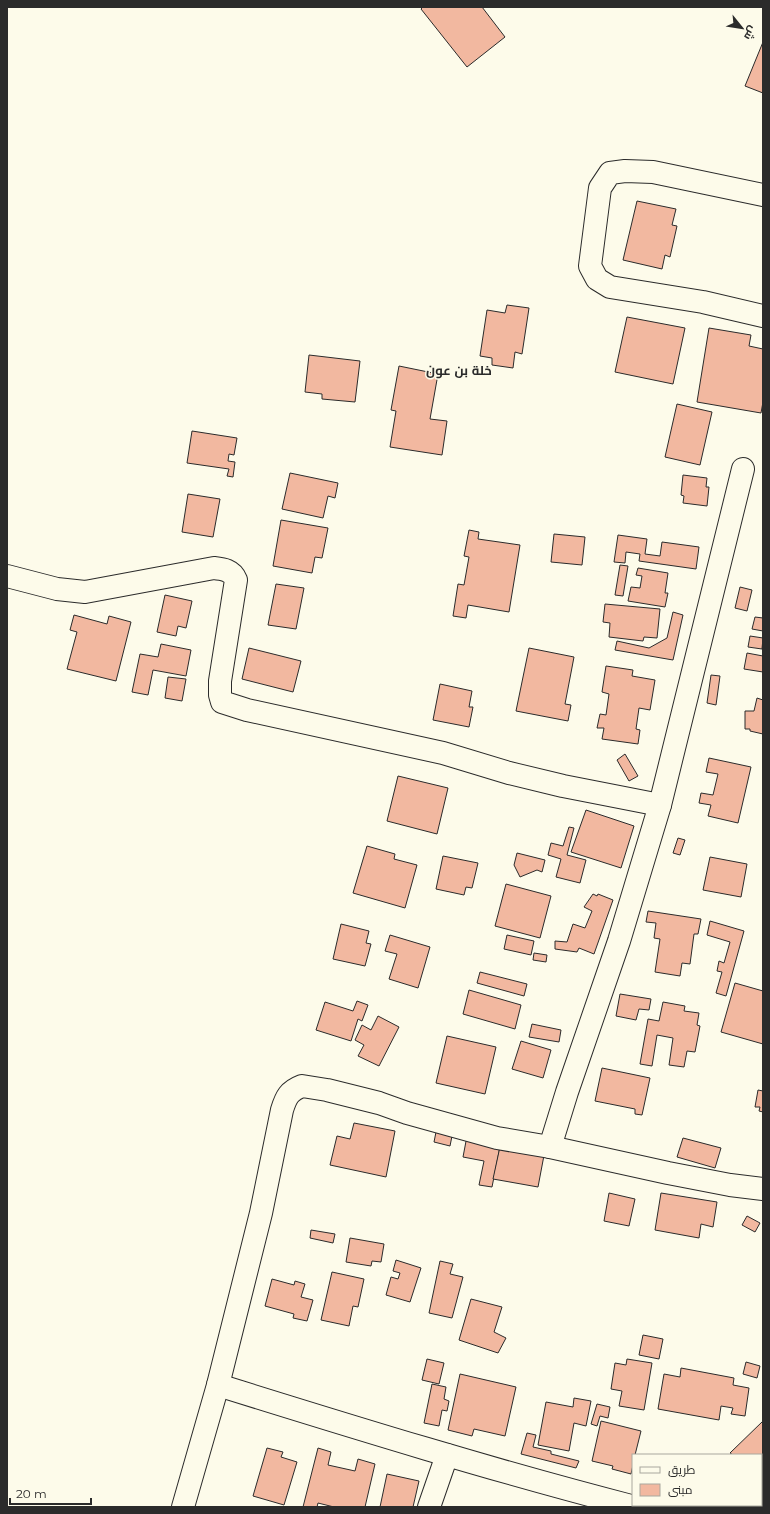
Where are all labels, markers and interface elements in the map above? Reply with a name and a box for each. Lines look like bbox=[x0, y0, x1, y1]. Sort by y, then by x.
north arrow bbox=[722, 8, 762, 48]
text: ش bbox=[741, 23, 760, 43]
district label: خلة بن عون bbox=[426, 362, 492, 379]
legend bbox=[632, 1454, 762, 1506]
text: طريق bbox=[668, 1462, 696, 1477]
scale bar bbox=[10, 1480, 91, 1506]
text: مبنى bbox=[668, 1482, 693, 1497]
text: 20 m bbox=[16, 1486, 47, 1501]

